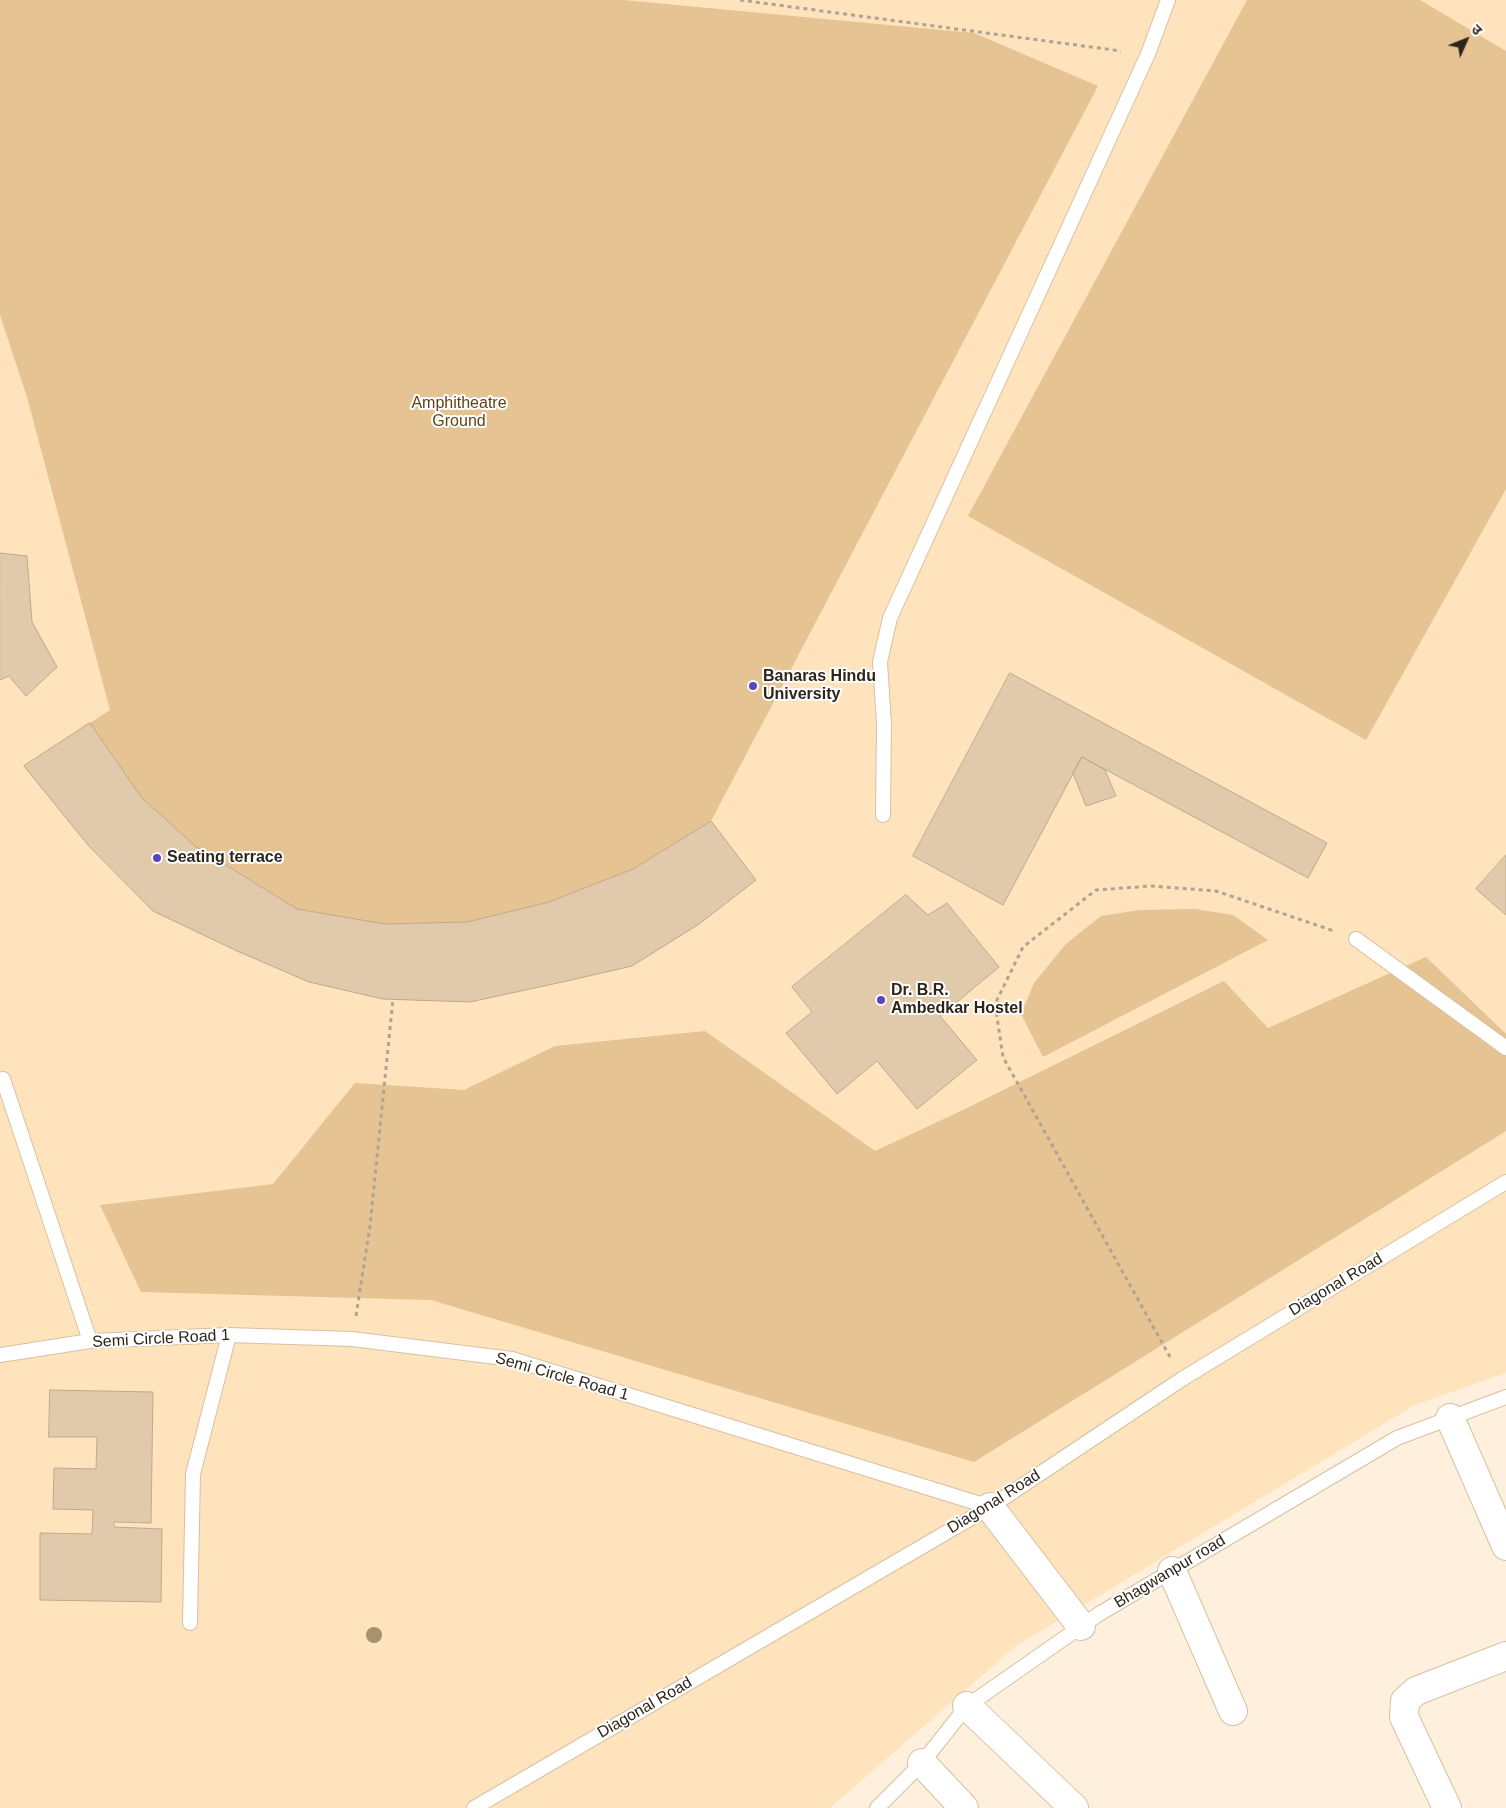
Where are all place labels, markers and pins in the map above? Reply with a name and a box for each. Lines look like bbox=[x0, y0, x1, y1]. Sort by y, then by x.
place label: Banaras Hindu University bbox=[763, 667, 876, 705]
marker: Banaras Hindu University bbox=[747, 680, 759, 692]
place label: Seating terrace bbox=[167, 848, 283, 868]
marker: Seating terrace bbox=[151, 852, 163, 864]
place label: Dr. B.R. Ambedkar Hostel bbox=[891, 981, 1023, 1019]
marker: Dr. B.R. Ambedkar Hostel bbox=[875, 994, 887, 1006]

